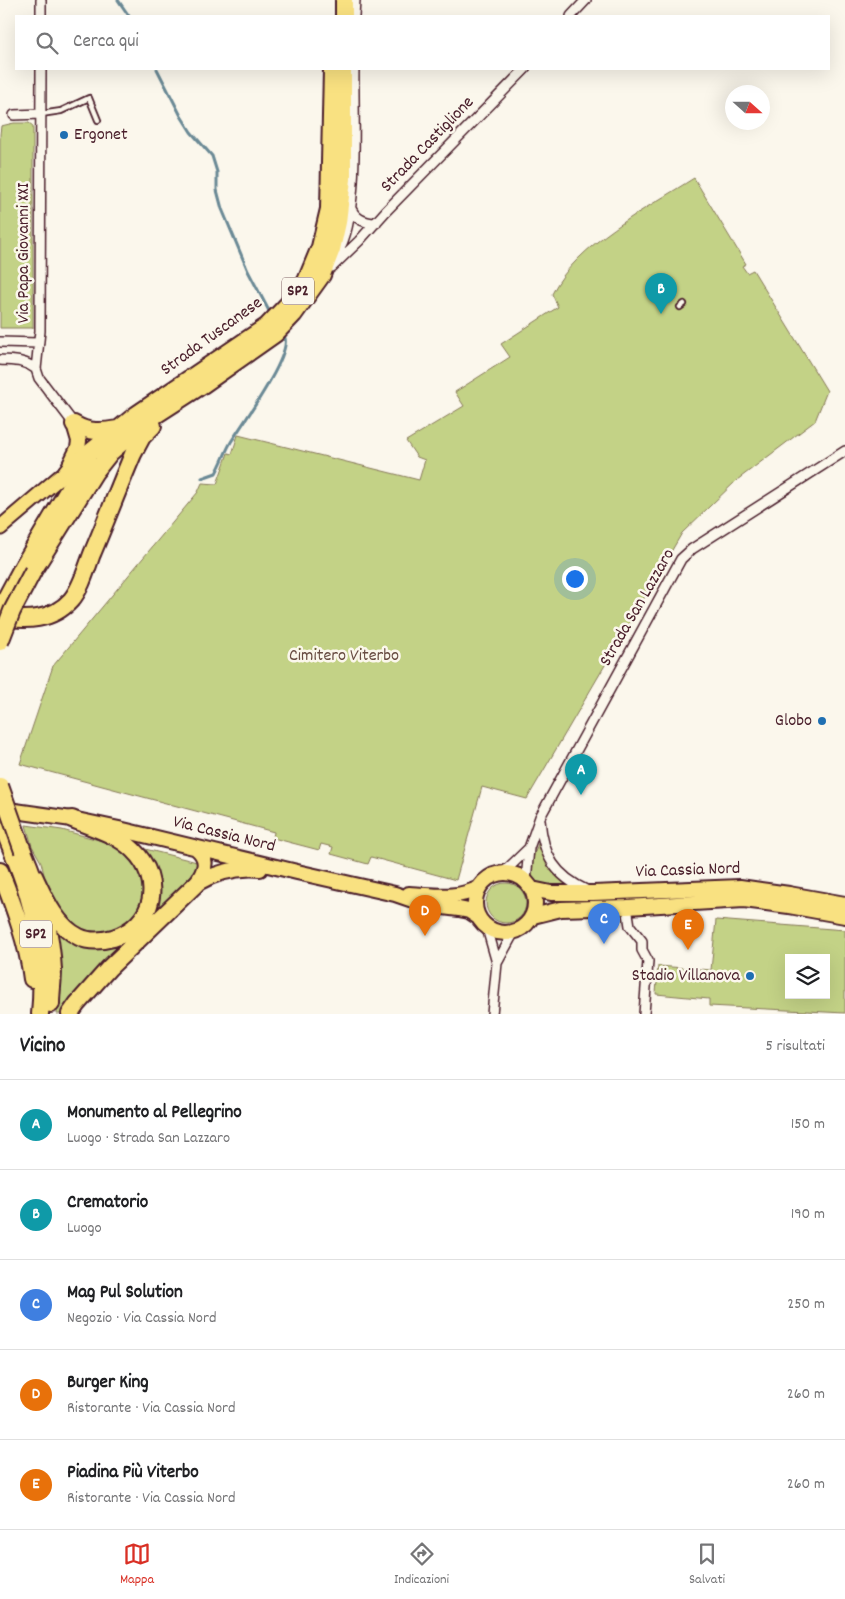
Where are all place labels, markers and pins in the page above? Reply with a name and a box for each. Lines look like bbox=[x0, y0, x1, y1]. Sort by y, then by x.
place label: Ergonet bbox=[74, 123, 128, 148]
marker: Ergonet bbox=[58, 129, 70, 141]
pin: B bbox=[645, 273, 677, 314]
place label: Globo bbox=[775, 709, 812, 734]
marker: Globo bbox=[816, 715, 828, 727]
pin: A bbox=[565, 754, 597, 795]
pin: D bbox=[409, 895, 441, 936]
pin: C bbox=[588, 903, 620, 944]
pin: E bbox=[672, 909, 704, 950]
place label: Stadio Villanova bbox=[632, 964, 741, 989]
marker: Stadio Villanova bbox=[744, 970, 756, 982]

